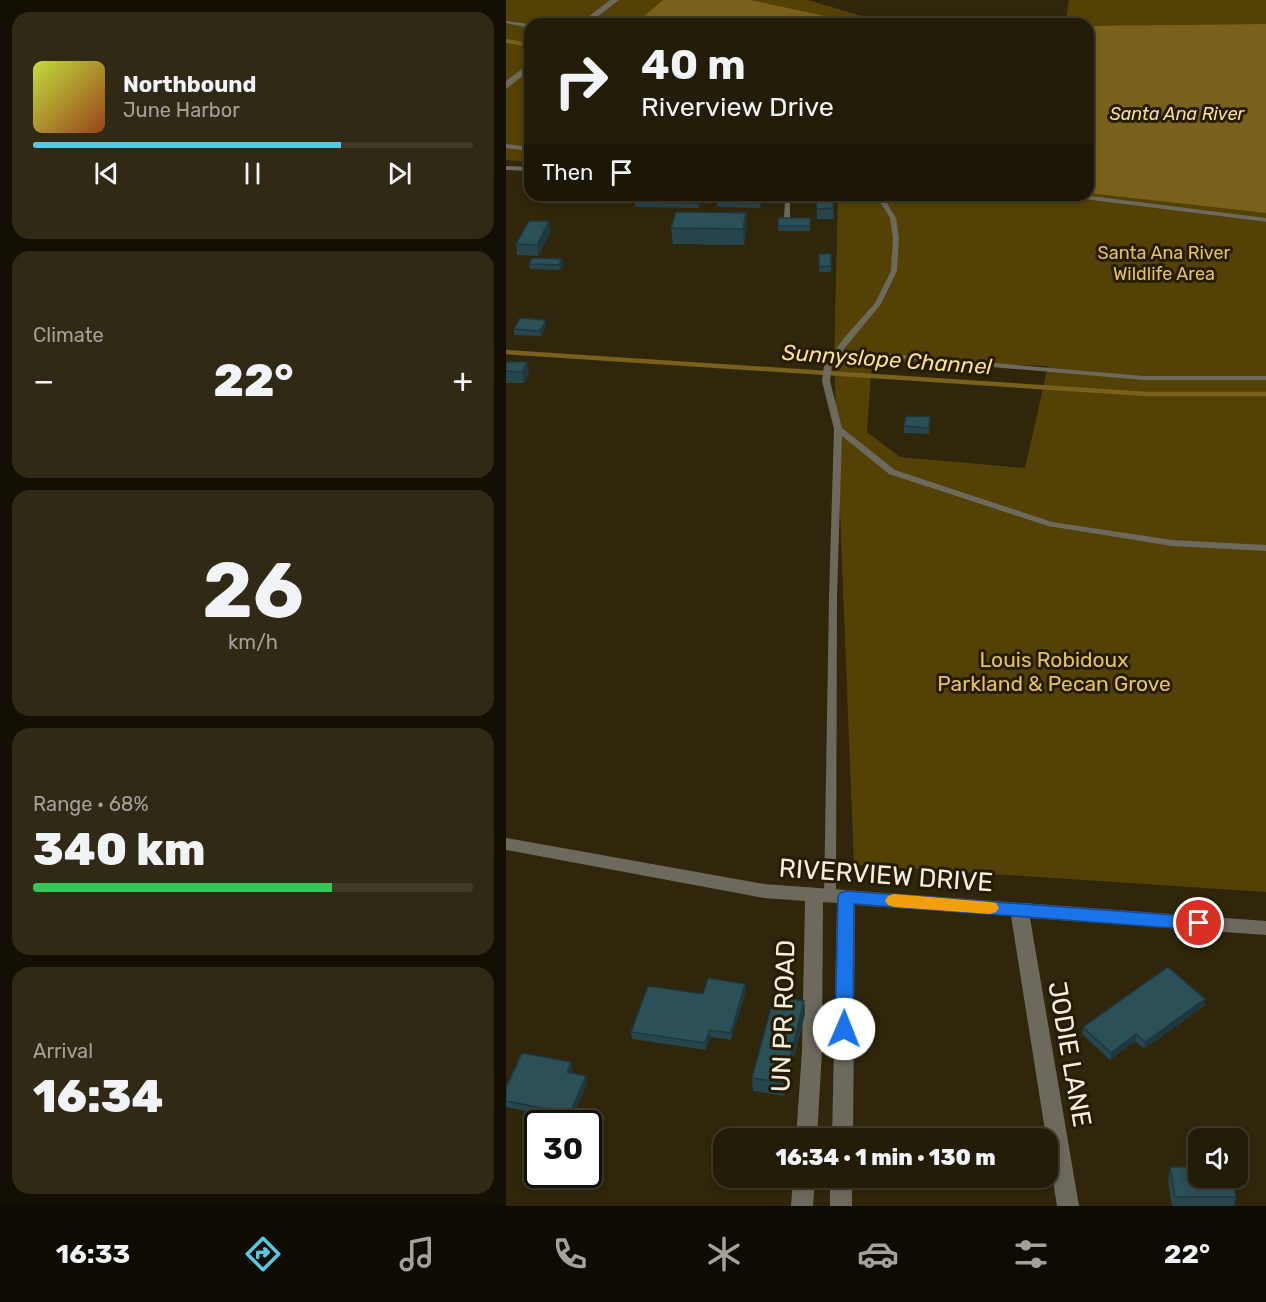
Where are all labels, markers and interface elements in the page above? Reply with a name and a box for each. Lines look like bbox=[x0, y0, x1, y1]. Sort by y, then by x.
text: 40 m bbox=[641, 40, 746, 90]
icon: right bbox=[542, 42, 620, 120]
text: Northbound bbox=[123, 71, 256, 98]
text: Riverview Drive bbox=[641, 91, 834, 123]
text: June Harbor bbox=[123, 98, 240, 122]
water label: Santa Ana River bbox=[1110, 103, 1245, 125]
icon: arrive bbox=[605, 156, 638, 189]
icon: previous bbox=[90, 157, 123, 190]
icon: pause bbox=[236, 157, 269, 190]
icon: next bbox=[383, 157, 416, 190]
text: Then bbox=[542, 159, 593, 186]
park label: Santa Ana River Wildlife Area bbox=[1098, 242, 1231, 285]
text: Climate bbox=[33, 323, 104, 347]
water label: Sunnyslope Channel bbox=[781, 339, 993, 380]
text: 22° bbox=[214, 354, 293, 407]
text: − bbox=[33, 361, 54, 400]
text: + bbox=[452, 361, 473, 400]
text: 26 bbox=[202, 544, 304, 637]
text: km/h bbox=[228, 630, 278, 654]
park label: Louis Robidoux Parkland & Pecan Grove bbox=[937, 647, 1171, 696]
text: Range · 68% bbox=[33, 792, 149, 816]
text: 340 km bbox=[33, 823, 206, 876]
street label: RIVERVIEW DRIVE bbox=[778, 853, 994, 898]
pin bbox=[1173, 897, 1224, 948]
icon: arrive bbox=[1182, 906, 1215, 939]
street label: UN PR ROAD bbox=[765, 939, 802, 1093]
street label: JODIE LANE bbox=[1041, 979, 1098, 1129]
position arrow bbox=[812, 997, 876, 1061]
text: Arrival bbox=[33, 1039, 93, 1063]
text: 16:34 bbox=[33, 1070, 163, 1123]
speed limit sign: 30 bbox=[524, 1110, 602, 1188]
map controls bbox=[1188, 1128, 1248, 1188]
button: sound bbox=[1188, 1128, 1248, 1188]
text: 16:34 · 1 min · 130 m bbox=[775, 1144, 996, 1171]
icon: directions bbox=[242, 1233, 284, 1275]
icon: music bbox=[396, 1233, 438, 1275]
icon: phone bbox=[549, 1233, 591, 1275]
icon: climate bbox=[703, 1233, 745, 1275]
icon: car bbox=[857, 1233, 899, 1275]
icon: filters bbox=[1010, 1233, 1052, 1275]
text: 16:33 bbox=[56, 1238, 130, 1270]
text: 22° bbox=[1164, 1238, 1210, 1270]

